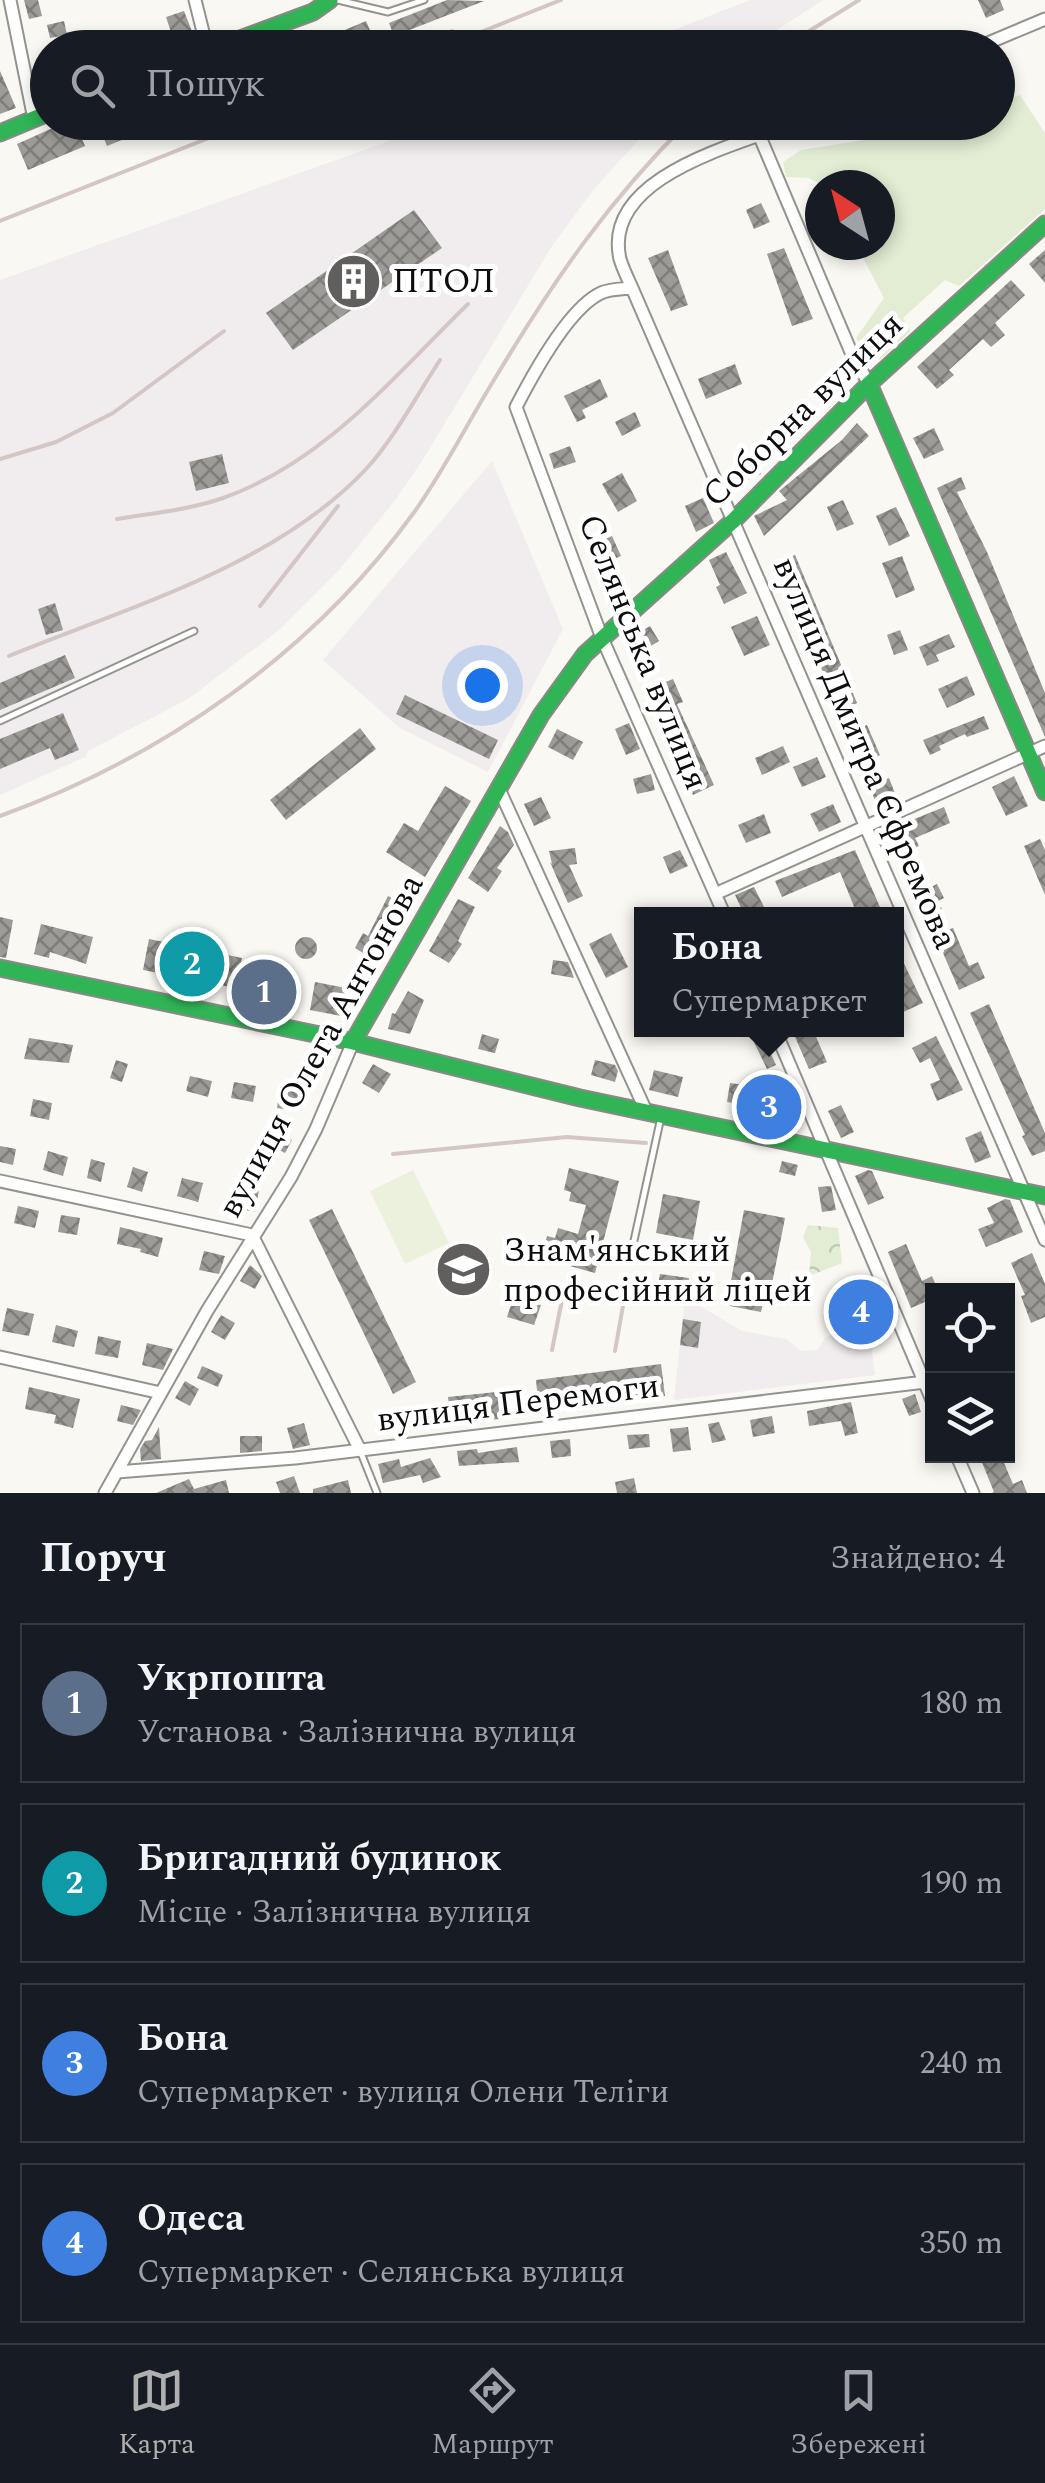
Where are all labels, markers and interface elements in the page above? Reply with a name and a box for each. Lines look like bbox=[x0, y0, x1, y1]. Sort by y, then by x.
search box bbox=[30, 30, 1015, 140]
text: Пошук bbox=[145, 56, 265, 114]
icon: search bbox=[65, 58, 120, 113]
north arrow bbox=[805, 170, 895, 260]
building icon: ПТОЛ bbox=[323, 251, 383, 311]
place label: ПТОЛ bbox=[392, 255, 495, 308]
street label: Соборна вулиця bbox=[690, 300, 916, 520]
street label: Селянська вулиця bbox=[563, 506, 723, 798]
street label: вулиця Дмитра Єфремова bbox=[758, 548, 972, 958]
your location bbox=[457, 660, 508, 711]
street label: вулиця Олега Антонова bbox=[204, 864, 438, 1228]
popup bbox=[634, 907, 904, 1037]
text: Бона bbox=[671, 919, 762, 977]
pin: 2 bbox=[160, 926, 224, 1002]
pin: 1 bbox=[232, 954, 296, 1030]
text: Супермаркет bbox=[671, 977, 867, 1026]
pin: 3 bbox=[736, 1070, 802, 1144]
place label: Знам'янський професійний ліцей bbox=[503, 1224, 812, 1317]
school or university icon: Знам'янський професійний ліцей bbox=[434, 1240, 494, 1300]
pin: 4 bbox=[828, 1274, 894, 1350]
map controls bbox=[925, 1283, 1015, 1463]
button: locate bbox=[925, 1283, 1015, 1373]
street label: вулиця Перемоги bbox=[374, 1359, 662, 1447]
button: layers bbox=[925, 1373, 1015, 1463]
text: Поруч bbox=[40, 1527, 167, 1590]
text: Знайдено: 4 bbox=[830, 1534, 1005, 1583]
text: Укрпошта bbox=[137, 1650, 326, 1708]
text: 1 bbox=[66, 1679, 83, 1728]
text: 180 m bbox=[919, 1679, 1003, 1728]
text: Установа · Залізнична вулиця bbox=[137, 1708, 577, 1757]
text: Бригадний будинок bbox=[137, 1830, 501, 1888]
text: 2 bbox=[66, 1859, 83, 1908]
text: 190 m bbox=[919, 1859, 1003, 1908]
text: Місце · Залізнична вулиця bbox=[137, 1888, 531, 1937]
text: Бона bbox=[137, 2010, 228, 2068]
text: 3 bbox=[66, 2039, 83, 2088]
text: 240 m bbox=[919, 2039, 1003, 2088]
text: Супермаркет · вулиця Олени Теліги bbox=[137, 2068, 669, 2117]
text: Одеса bbox=[137, 2190, 245, 2248]
text: 4 bbox=[66, 2219, 83, 2268]
text: 350 m bbox=[919, 2219, 1003, 2268]
text: Супермаркет · Селянська вулиця bbox=[137, 2248, 625, 2297]
tab: Карта bbox=[118, 2363, 195, 2466]
tab: Маршрут bbox=[431, 2363, 553, 2466]
tab: Збережені bbox=[790, 2363, 927, 2466]

